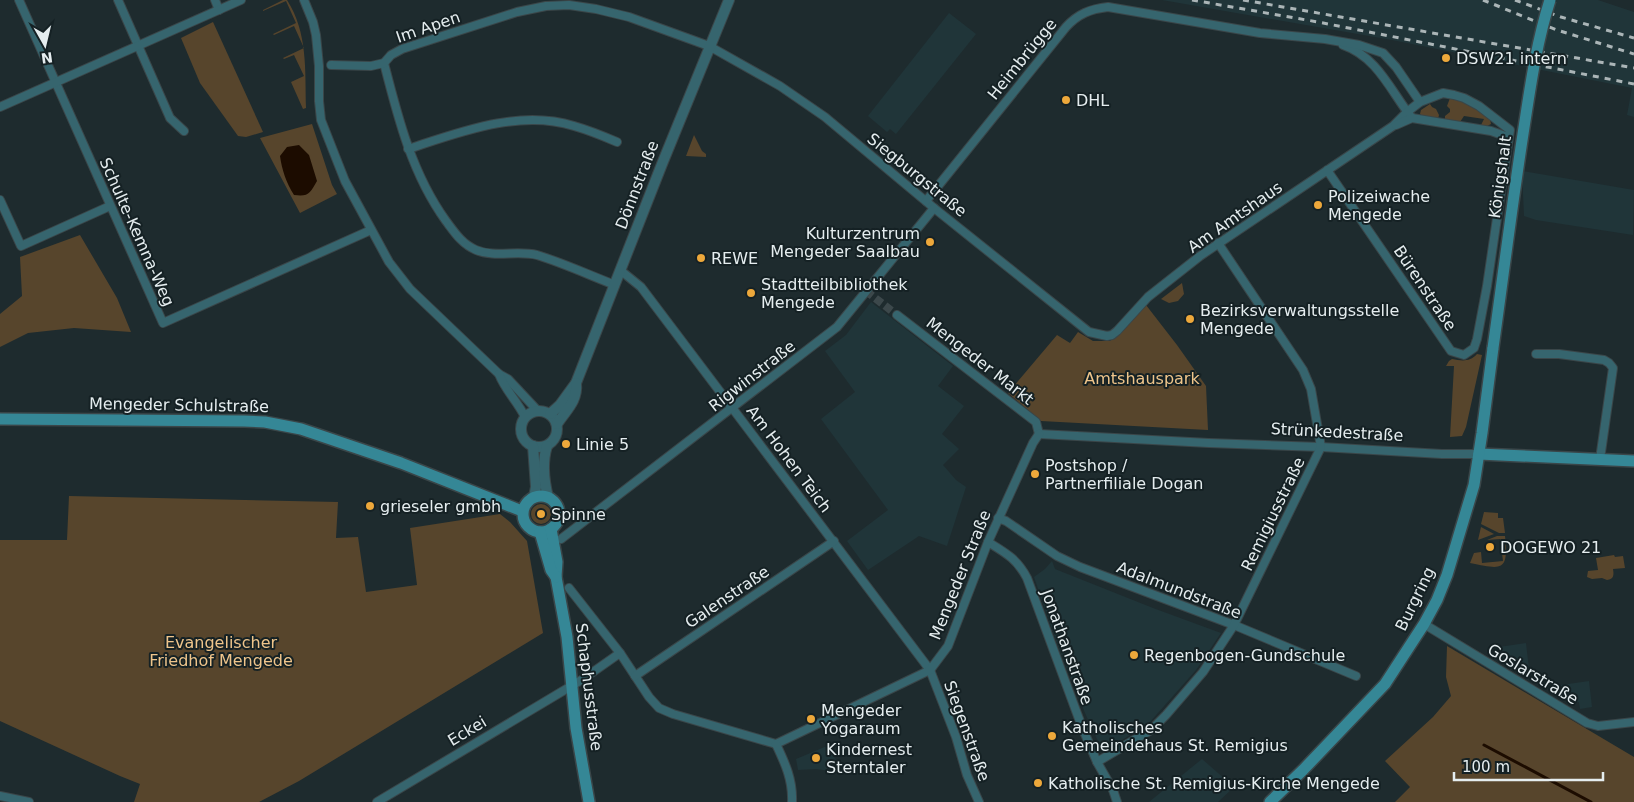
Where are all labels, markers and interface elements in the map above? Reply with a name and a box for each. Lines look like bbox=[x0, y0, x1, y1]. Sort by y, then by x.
street label: Im Apen bbox=[393, 7, 463, 47]
street label: Heimbrügge bbox=[983, 15, 1061, 103]
north arrow bbox=[20, 20, 70, 70]
text: N bbox=[40, 49, 54, 67]
place label: DSW21 intern bbox=[1456, 49, 1567, 68]
marker: DSW21 intern bbox=[1440, 52, 1452, 64]
place label: DHL bbox=[1076, 91, 1109, 110]
marker: DHL bbox=[1060, 94, 1072, 106]
street label: Siegburgstraße bbox=[864, 129, 970, 221]
street label: Königshalt bbox=[1485, 134, 1515, 220]
street label: Dönnstraße bbox=[611, 138, 663, 232]
street label: Schulte-Kemna-Weg bbox=[96, 155, 178, 309]
street label: Am Amtshaus bbox=[1184, 177, 1286, 257]
place label: Polizeiwache Mengede bbox=[1328, 187, 1430, 224]
marker: Polizeiwache Mengede bbox=[1312, 199, 1324, 211]
place label: Kulturzentrum Mengeder Saalbau bbox=[770, 224, 920, 261]
marker: Kulturzentrum Mengeder Saalbau bbox=[924, 236, 936, 248]
street label: Bürenstraße bbox=[1390, 242, 1460, 334]
place label: REWE bbox=[711, 249, 758, 268]
marker: REWE bbox=[695, 252, 707, 264]
place label: Stadtteilbibliothek Mengede bbox=[761, 275, 908, 312]
marker: Stadtteilbibliothek Mengede bbox=[745, 287, 757, 299]
place label: Bezirksverwaltungsstelle Mengede bbox=[1200, 301, 1399, 338]
street label: Mengeder Markt bbox=[922, 313, 1038, 409]
marker: Bezirksverwaltungsstelle Mengede bbox=[1184, 313, 1196, 325]
street label: Rigwinstraße bbox=[705, 336, 799, 416]
park label: Amtshauspark bbox=[1084, 369, 1200, 388]
street label: Mengeder Schulstraße bbox=[89, 394, 269, 416]
street label: Am Hohen Teich bbox=[743, 402, 835, 516]
street label: Strünkedestraße bbox=[1270, 419, 1404, 445]
place label: Linie 5 bbox=[576, 435, 629, 454]
marker: Linie 5 bbox=[560, 438, 572, 450]
street label: Remigiusstraße bbox=[1237, 454, 1309, 574]
place label: Postshop / Partnerfiliale Dogan bbox=[1045, 456, 1204, 493]
marker: Postshop / Partnerfiliale Dogan bbox=[1029, 468, 1041, 480]
place label: grieseler gmbh bbox=[380, 497, 501, 516]
marker: grieseler gmbh bbox=[364, 500, 376, 512]
place label: Spinne bbox=[551, 505, 606, 524]
street label: Mengeder Straße bbox=[925, 507, 995, 643]
marker: Spinne bbox=[535, 508, 547, 520]
place label: DOGEWO 21 bbox=[1500, 538, 1601, 557]
marker: DOGEWO 21 bbox=[1484, 541, 1496, 553]
street label: Adalmundstraße bbox=[1114, 557, 1244, 623]
street label: Galenstraße bbox=[681, 562, 773, 632]
street label: Burgring bbox=[1391, 564, 1439, 634]
street label: Jonathanstraße bbox=[1037, 586, 1097, 707]
street label: Schaphusstraße bbox=[572, 622, 606, 752]
park label: Evangelischer Friedhof Mengede bbox=[149, 633, 293, 670]
street label: Goslarstraße bbox=[1484, 640, 1582, 708]
place label: Regenbogen-Gundschule bbox=[1144, 646, 1345, 665]
marker: Regenbogen-Gundschule bbox=[1128, 649, 1140, 661]
street label: Siegenstraße bbox=[940, 678, 994, 784]
place label: Mengeder Yogaraum bbox=[820, 701, 902, 738]
street label: Eckei bbox=[444, 712, 490, 750]
marker: Mengeder Yogaraum bbox=[805, 713, 817, 725]
place label: Katholisches Gemeindehaus St. Remigius bbox=[1062, 718, 1288, 755]
marker: Katholisches Gemeindehaus St. Remigius bbox=[1046, 730, 1058, 742]
place label: Kindernest Sterntaler bbox=[826, 740, 912, 777]
scale bar bbox=[1454, 750, 1603, 782]
marker: Kindernest Sterntaler bbox=[810, 752, 822, 764]
text: 100 m bbox=[1462, 758, 1510, 776]
place label: Katholische St. Remigius-Kirche Mengede bbox=[1048, 774, 1380, 793]
marker: Katholische St. Remigius-Kirche Mengede bbox=[1032, 777, 1044, 789]

